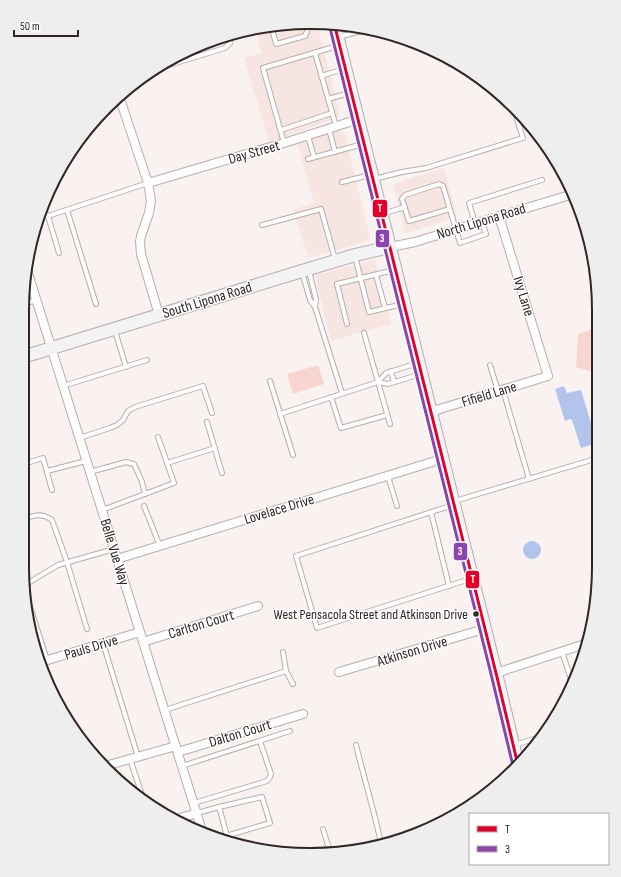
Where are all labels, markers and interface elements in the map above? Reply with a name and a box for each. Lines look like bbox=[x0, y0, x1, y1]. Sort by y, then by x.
scale bar bbox=[14, 12, 78, 38]
text: 50 m bbox=[20, 19, 40, 34]
street label: Day Street bbox=[226, 136, 283, 169]
line badge: T bbox=[372, 199, 388, 218]
street label: North Lipona Road bbox=[434, 199, 528, 244]
text: T bbox=[378, 202, 383, 215]
line badge: 3 bbox=[375, 229, 390, 248]
text: 3 bbox=[380, 232, 385, 245]
street label: Ivy Lane bbox=[508, 274, 539, 318]
street label: South Lipona Road bbox=[160, 278, 254, 323]
street label: Fifield Lane bbox=[459, 377, 519, 412]
street label: Lovelace Drive bbox=[242, 490, 317, 529]
street label: Belle Vue Way bbox=[95, 517, 134, 588]
line badge: 3 bbox=[453, 542, 468, 561]
text: 3 bbox=[458, 545, 463, 558]
line badge: T bbox=[465, 570, 480, 589]
text: T bbox=[471, 573, 476, 586]
street label: Carlton Court bbox=[166, 605, 237, 644]
place label: West Pensacola Street and Atkinson Drive bbox=[274, 606, 468, 623]
marker: West Pensacola Street and Atkinson Drive bbox=[471, 609, 481, 619]
street label: Pauls Drive bbox=[62, 630, 120, 665]
street label: Atkinson Drive bbox=[374, 632, 450, 671]
street label: Dalton Court bbox=[207, 715, 274, 752]
legend bbox=[469, 813, 609, 865]
text: T bbox=[505, 822, 510, 837]
text: 3 bbox=[505, 842, 510, 857]

